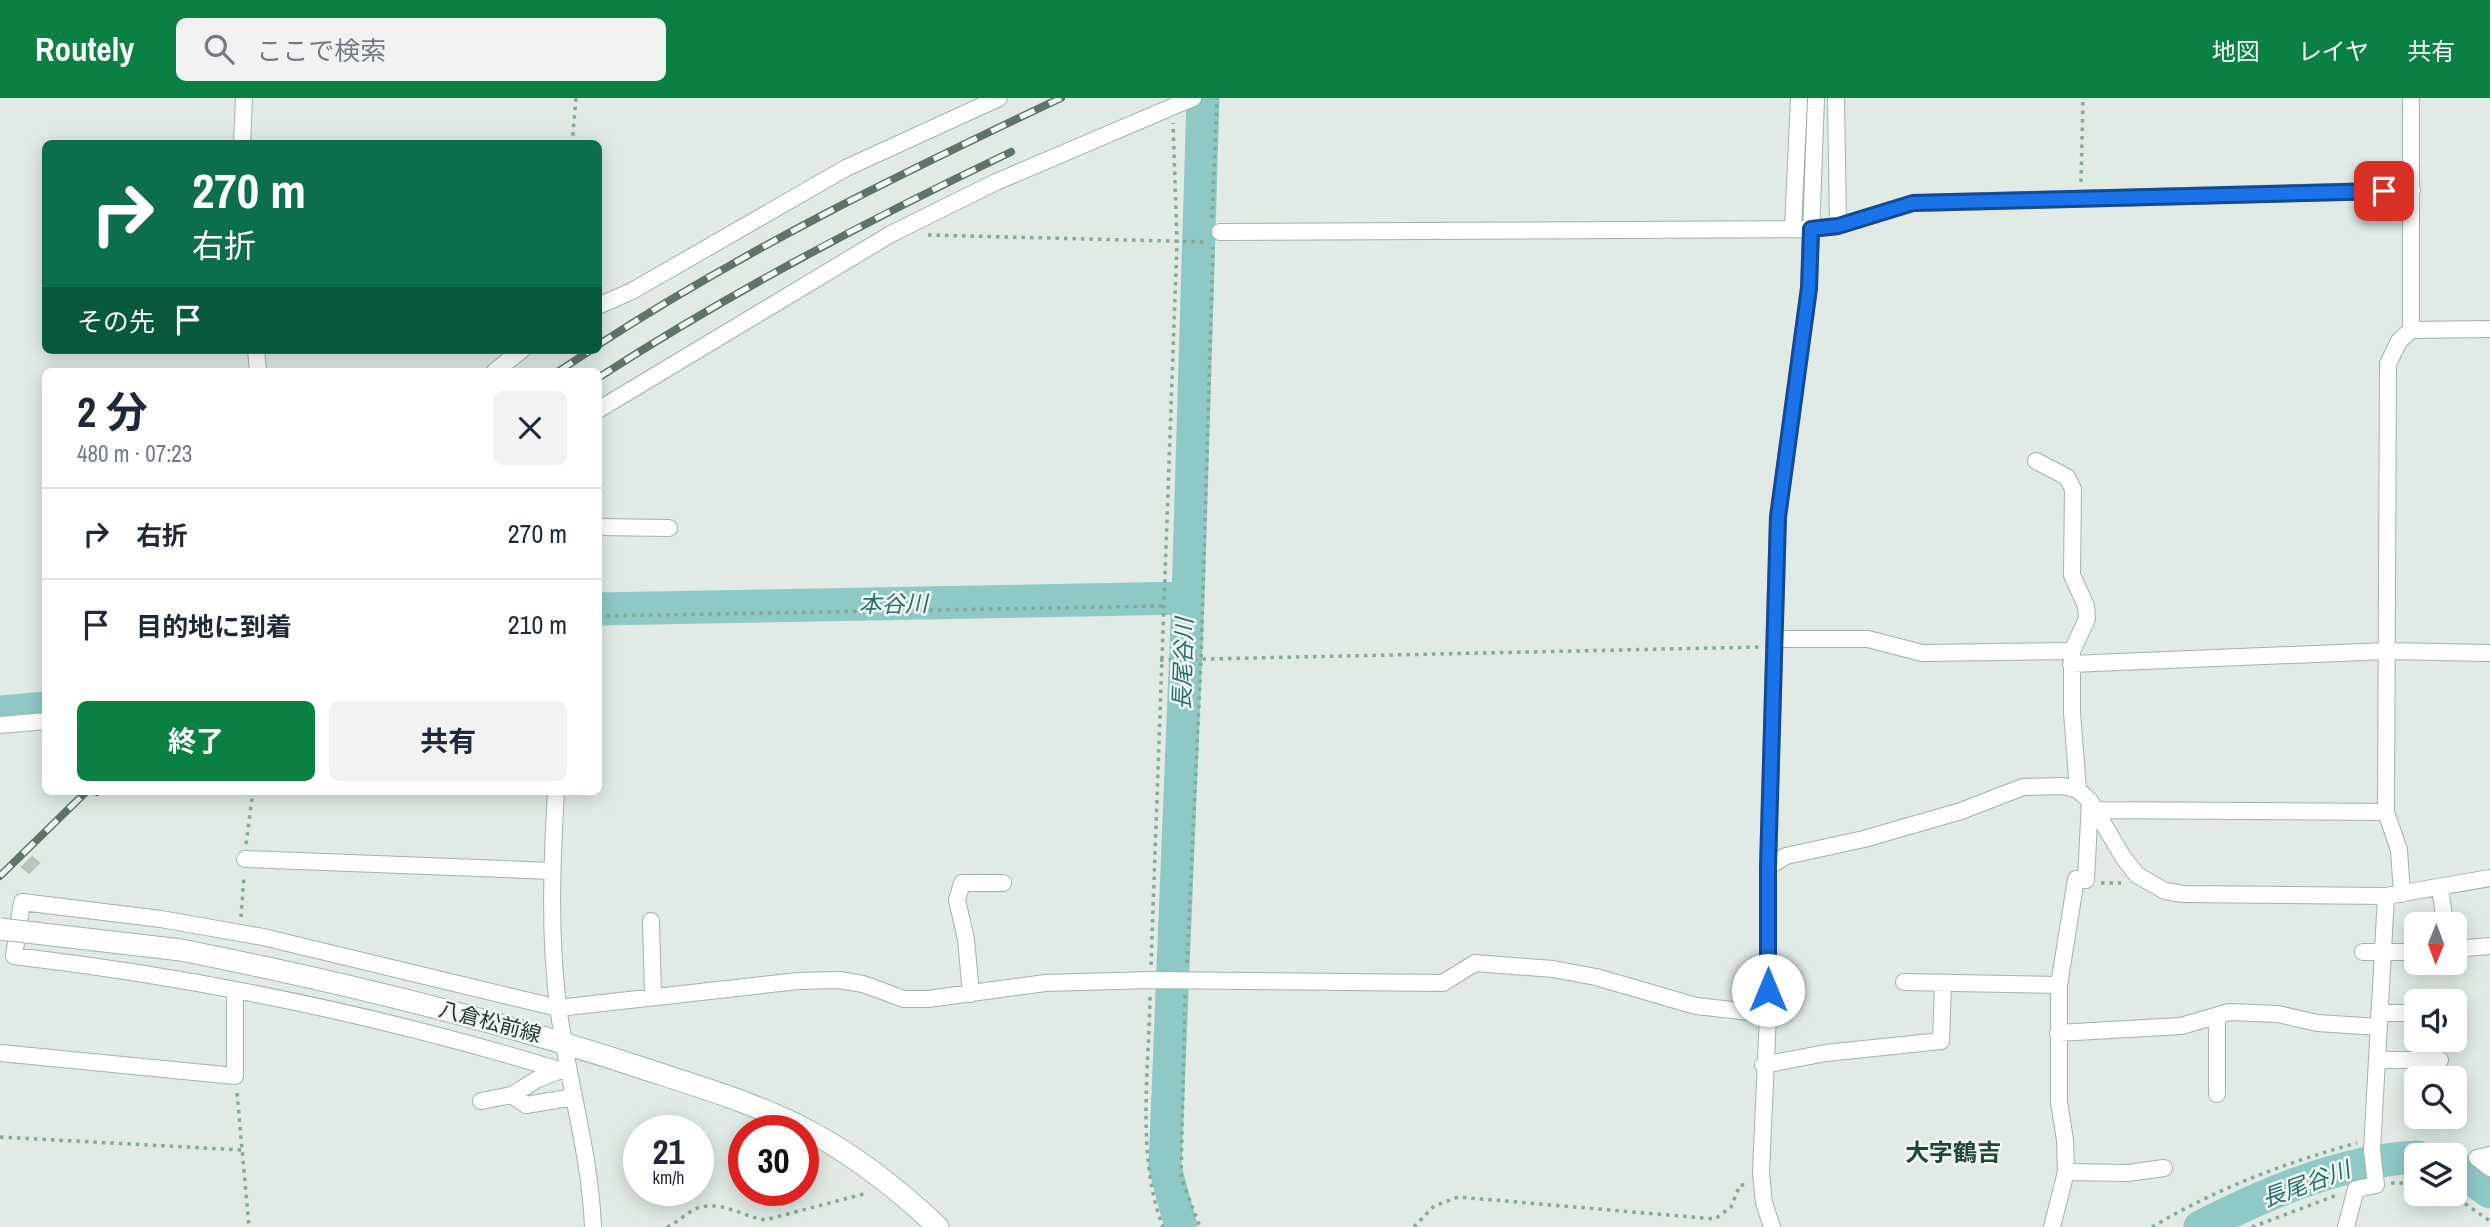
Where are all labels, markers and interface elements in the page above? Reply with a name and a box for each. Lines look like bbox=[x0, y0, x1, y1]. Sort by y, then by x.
search box bbox=[176, 18, 666, 81]
text: Routely bbox=[35, 27, 134, 71]
icon: search bbox=[200, 30, 238, 68]
text: ここで検索 bbox=[256, 33, 386, 68]
text: 地図 bbox=[2212, 35, 2260, 67]
text: レイヤ bbox=[2298, 35, 2369, 67]
text: 共有 bbox=[2407, 35, 2455, 67]
text: 270 m bbox=[192, 157, 306, 223]
pin bbox=[2354, 161, 2414, 221]
icon: right bbox=[77, 168, 168, 259]
icon: arrive bbox=[2365, 172, 2403, 210]
text: 右折 bbox=[192, 224, 256, 267]
icon: arrive bbox=[169, 301, 207, 339]
text: その先 bbox=[77, 304, 155, 339]
text: 2 分 bbox=[77, 384, 148, 440]
button: close bbox=[493, 391, 567, 465]
text: 480 m · 07:23 bbox=[77, 438, 192, 469]
icon: right bbox=[77, 515, 115, 553]
text: 270 m bbox=[508, 516, 567, 551]
text: 右折 bbox=[136, 518, 188, 553]
water label: 本谷川 bbox=[858, 587, 931, 620]
icon: arrive bbox=[77, 606, 115, 644]
text: 210 m bbox=[508, 607, 567, 642]
text: 目的地に到着 bbox=[136, 609, 292, 644]
water label: 長尾谷川 bbox=[1165, 614, 1200, 710]
button: 終了 bbox=[77, 701, 315, 781]
button: 共有 bbox=[329, 701, 567, 781]
north arrow bbox=[2404, 912, 2468, 975]
map controls bbox=[2404, 912, 2467, 1206]
position arrow bbox=[1731, 953, 1805, 1027]
button: sound bbox=[2404, 989, 2467, 1052]
street label: 八倉松前線 bbox=[436, 994, 545, 1049]
button: search bbox=[2404, 1066, 2467, 1129]
speed limit sign: 30 bbox=[728, 1115, 819, 1206]
text: 21 bbox=[653, 1128, 684, 1175]
district label: 大字鶴吉 bbox=[1905, 1136, 2001, 1168]
button: layers bbox=[2404, 1143, 2467, 1206]
water label: 長尾谷川 bbox=[2257, 1152, 2357, 1214]
text: km/h bbox=[653, 1165, 685, 1190]

